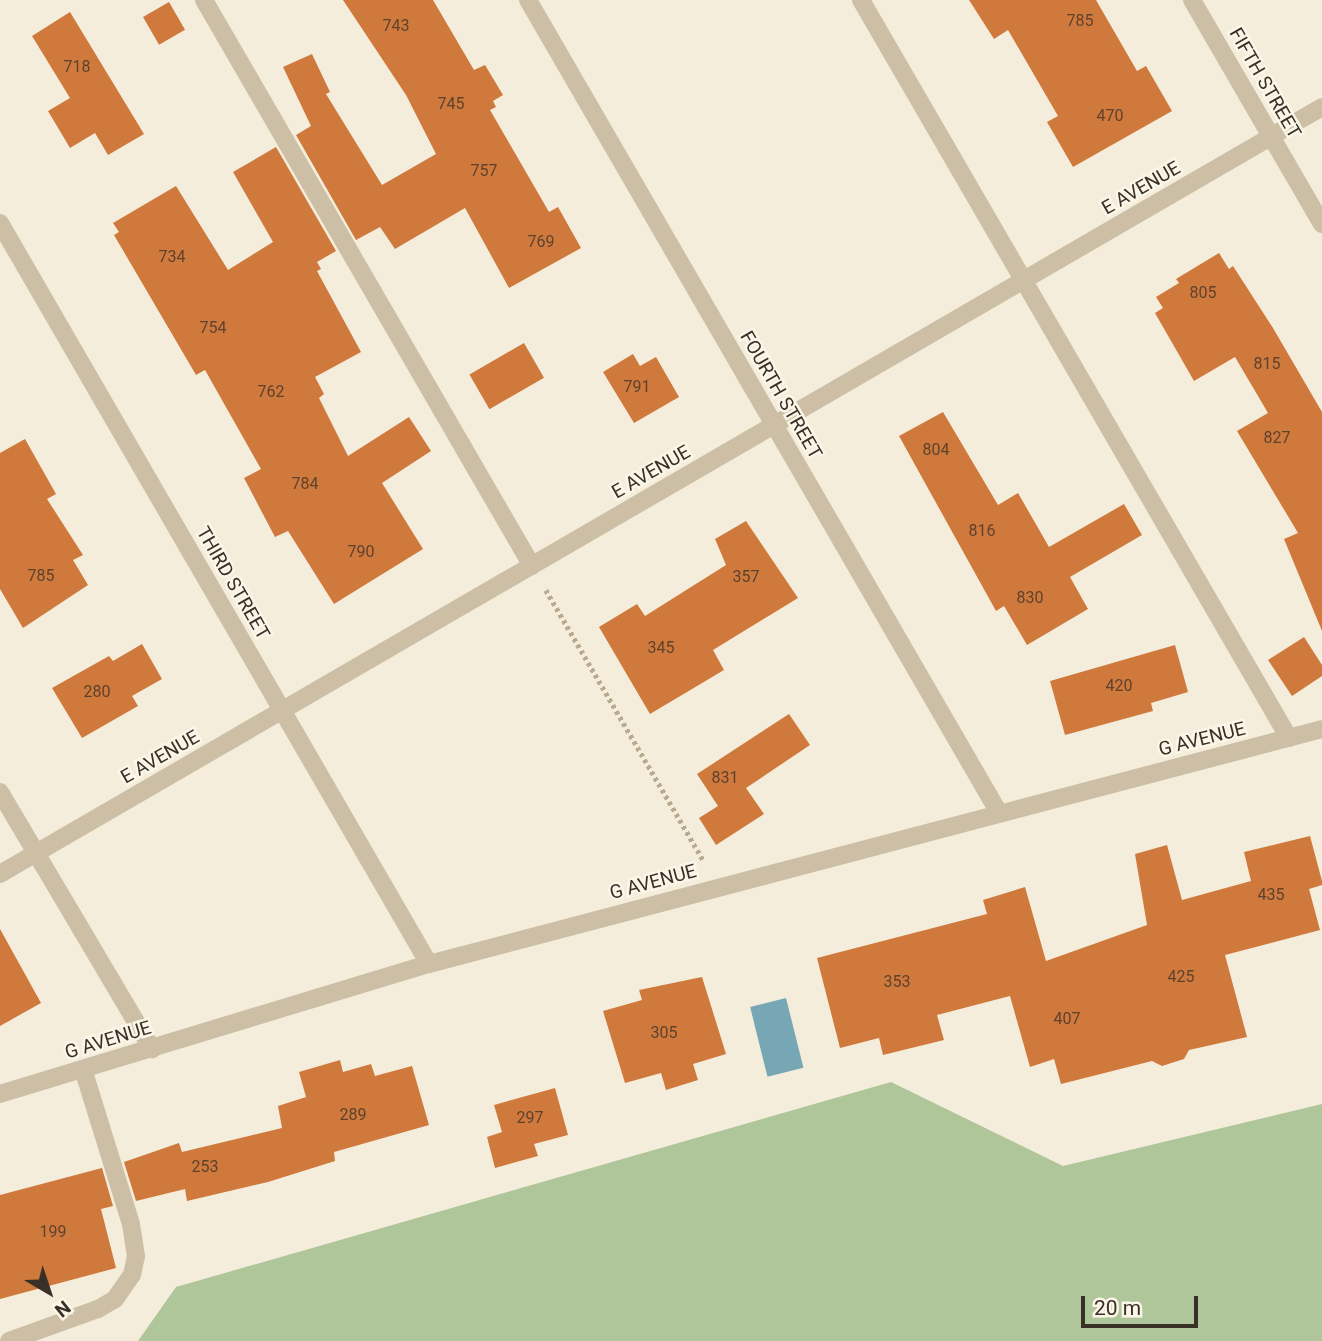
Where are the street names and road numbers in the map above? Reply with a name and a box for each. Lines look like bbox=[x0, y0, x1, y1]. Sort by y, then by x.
street label: FIFTH STREET bbox=[1224, 24, 1306, 142]
street label: E AVENUE bbox=[1098, 156, 1184, 220]
street label: FOURTH STREET bbox=[735, 327, 827, 463]
street label: E AVENUE bbox=[608, 440, 694, 504]
street label: THIRD STREET bbox=[192, 523, 274, 643]
street label: G AVENUE bbox=[1156, 717, 1248, 761]
street label: E AVENUE bbox=[117, 725, 203, 789]
street label: G AVENUE bbox=[607, 859, 699, 905]
street label: G AVENUE bbox=[62, 1016, 154, 1064]

